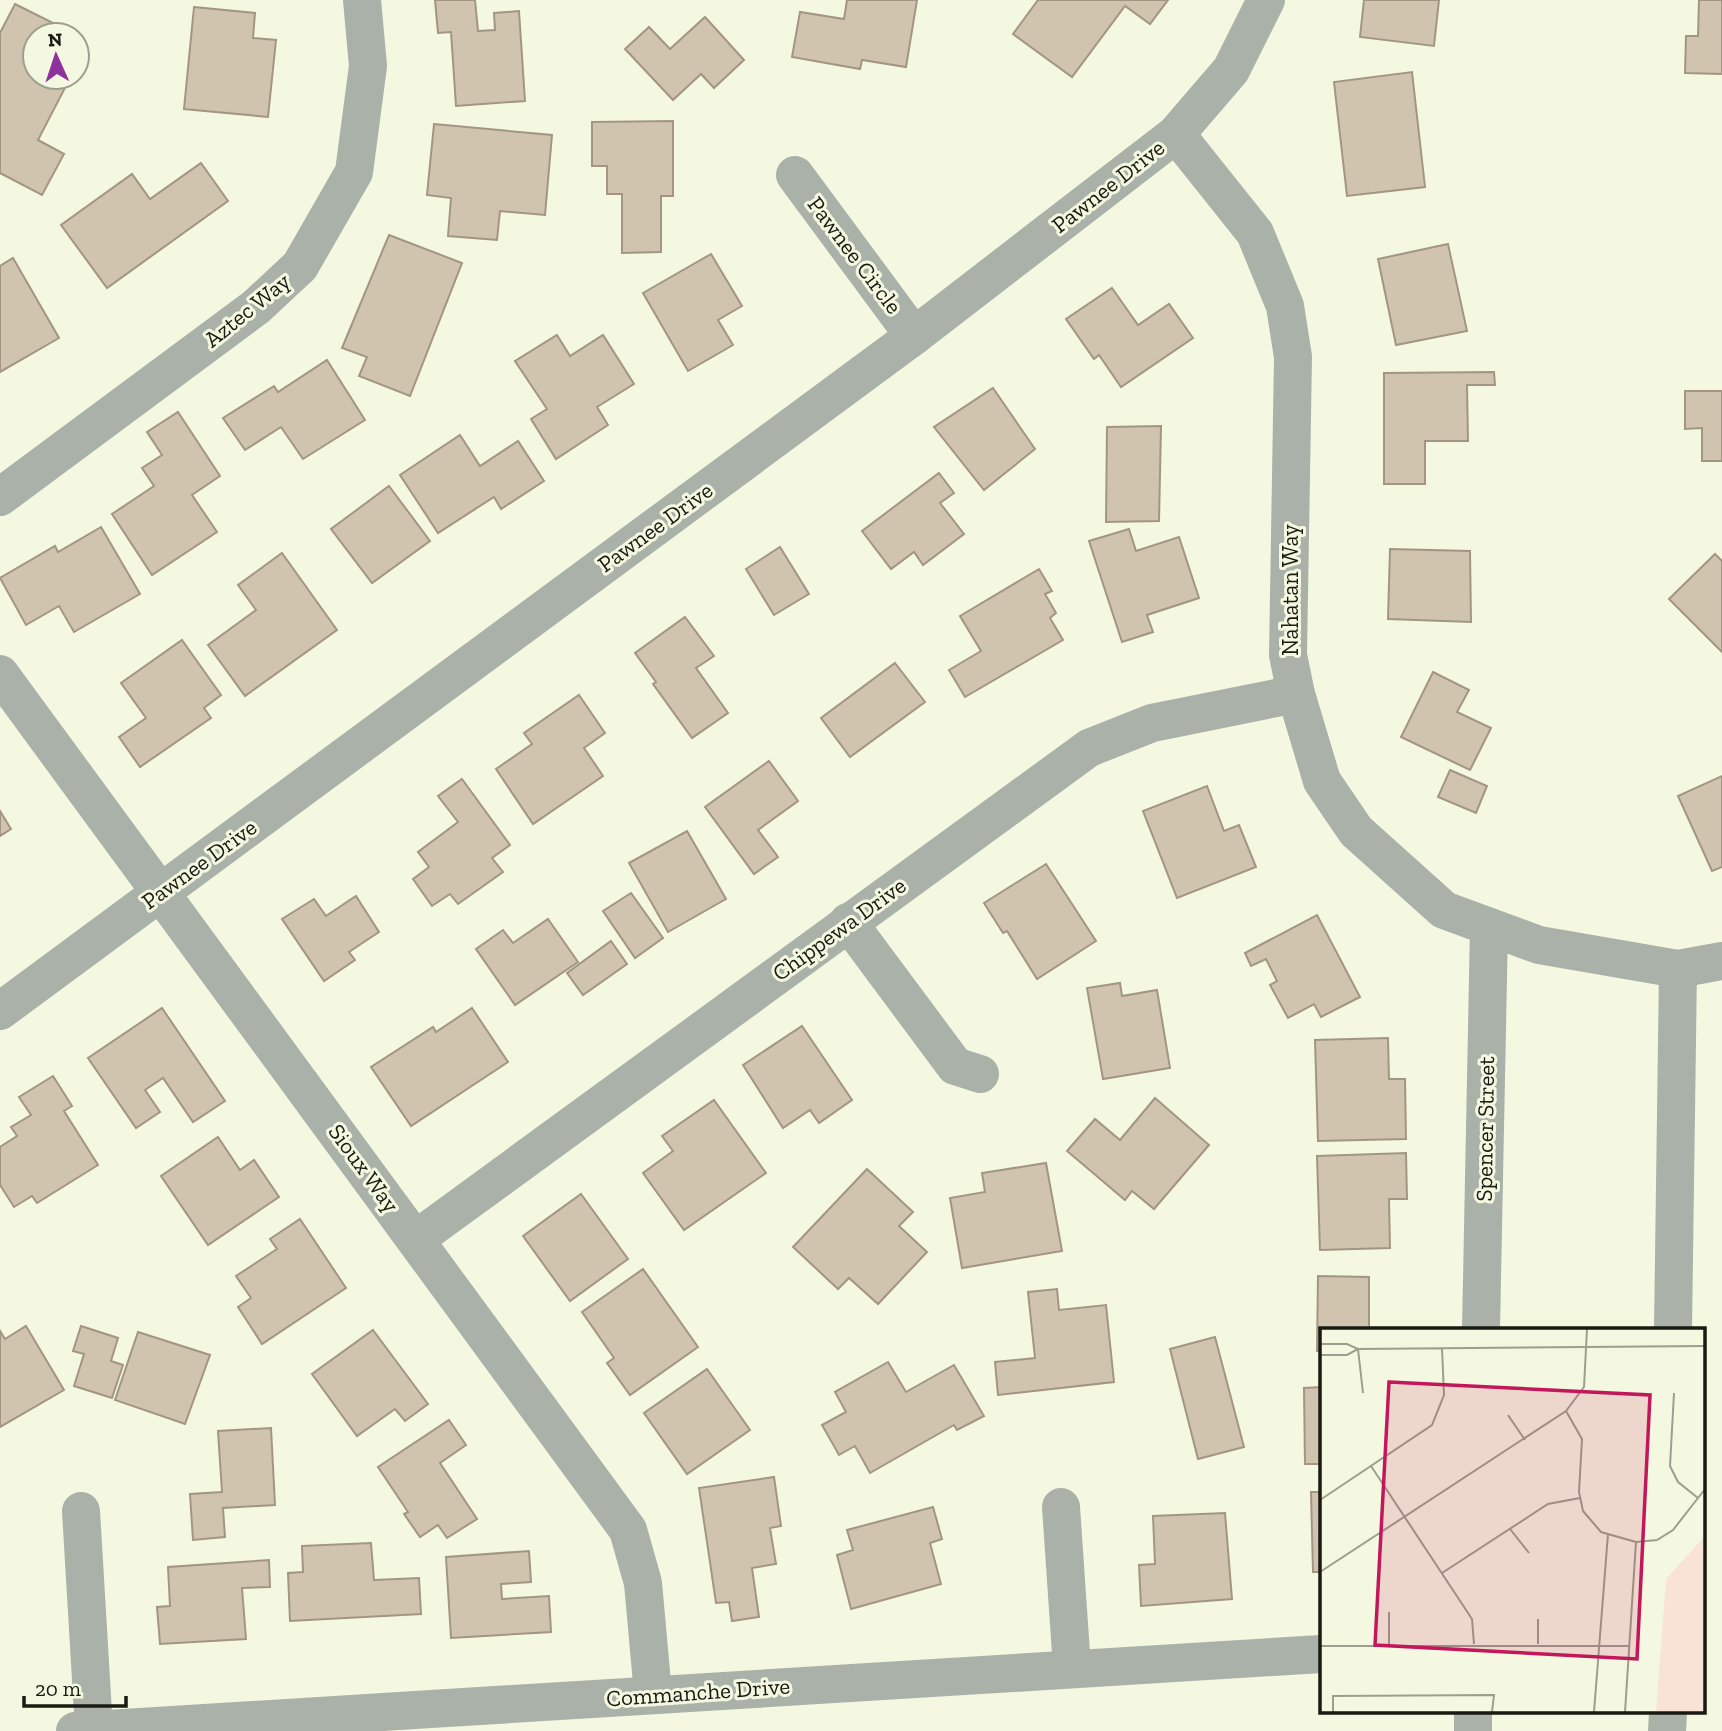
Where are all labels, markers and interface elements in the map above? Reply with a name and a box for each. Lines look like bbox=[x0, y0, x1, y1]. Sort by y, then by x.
north arrow bbox=[21, 21, 91, 91]
text: N bbox=[47, 28, 63, 51]
street label: Pawnee Drive bbox=[1046, 133, 1170, 239]
street label: Pawnee Circle bbox=[802, 191, 908, 319]
street label: Aztec Way bbox=[198, 267, 296, 353]
street label: Pawnee Drive bbox=[592, 476, 718, 578]
street label: Nahatan Way bbox=[1276, 524, 1304, 656]
street label: Pawnee Drive bbox=[136, 813, 262, 915]
street label: Chippewa Drive bbox=[767, 871, 911, 987]
street label: Spencer Street bbox=[1470, 1056, 1500, 1202]
street label: Sioux Way bbox=[323, 1118, 406, 1218]
inset map bbox=[1320, 1328, 1704, 1714]
scale bar bbox=[24, 1664, 126, 1708]
street label: Commanche Drive bbox=[605, 1672, 791, 1712]
text: 20 m bbox=[35, 1676, 81, 1701]

